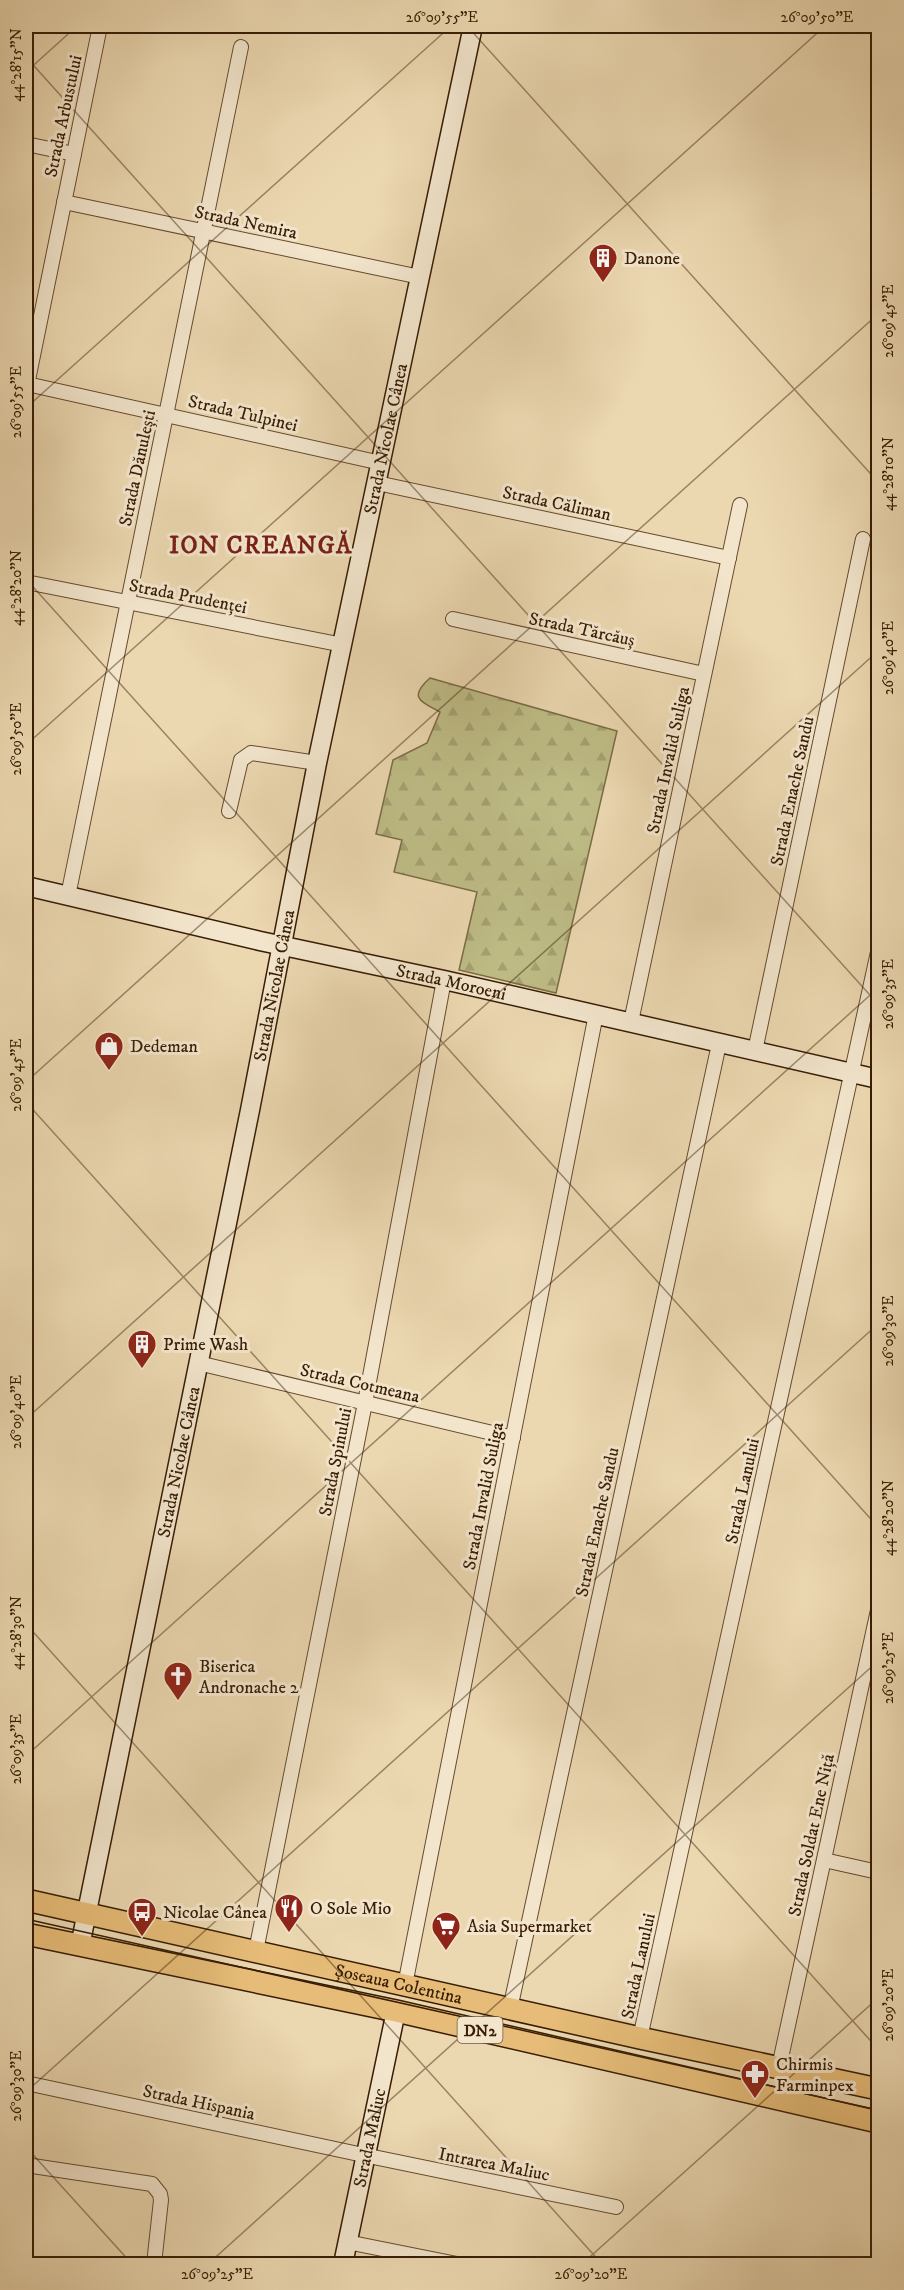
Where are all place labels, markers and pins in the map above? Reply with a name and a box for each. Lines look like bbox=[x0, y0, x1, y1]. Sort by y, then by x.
building icon: Danone bbox=[587, 242, 619, 284]
place label: Danone bbox=[624, 248, 680, 270]
shop icon: Dedeman bbox=[93, 1030, 125, 1072]
place label: Dedeman bbox=[130, 1036, 198, 1058]
building icon: Prime Wash bbox=[126, 1328, 158, 1370]
place label: Prime Wash bbox=[163, 1334, 249, 1356]
place label: Biserica Andronache 2 bbox=[199, 1656, 299, 1699]
church icon: Biserica Andronache 2 bbox=[162, 1660, 194, 1702]
restaurant icon: O Sole Mio bbox=[273, 1892, 305, 1934]
bus stop icon: Nicolae Cânea bbox=[126, 1896, 158, 1938]
place label: O Sole Mio bbox=[310, 1898, 391, 1920]
place label: Nicolae Cânea bbox=[163, 1902, 267, 1924]
supermarket icon: Asia Supermarket bbox=[430, 1910, 462, 1952]
place label: Asia Supermarket bbox=[467, 1916, 592, 1938]
place label: Chirmis Farminpex bbox=[776, 2054, 854, 2097]
pharmacy icon: Chirmis Farminpex bbox=[739, 2058, 771, 2100]

